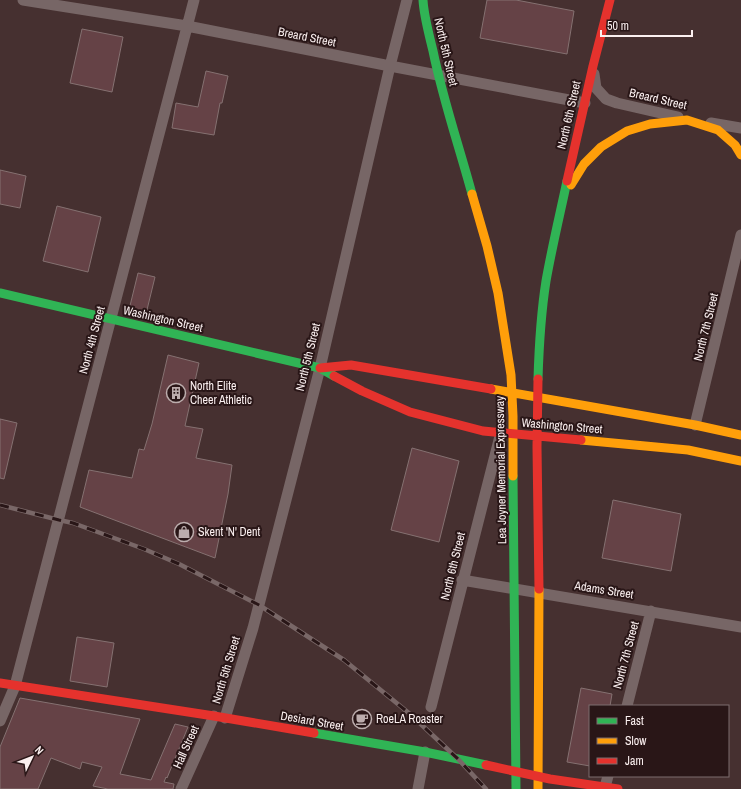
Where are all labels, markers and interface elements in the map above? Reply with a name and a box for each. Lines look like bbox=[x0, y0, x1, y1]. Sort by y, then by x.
scale bar bbox=[601, 12, 692, 38]
street label: North 5th Street bbox=[430, 16, 462, 88]
text: 50 m bbox=[607, 18, 629, 34]
street label: Breard Street bbox=[277, 24, 338, 50]
street label: North 6th Street bbox=[553, 79, 585, 151]
street label: Breard Street bbox=[628, 85, 689, 113]
street label: North 7th Street bbox=[690, 291, 722, 363]
street label: Washington Street bbox=[122, 302, 205, 336]
street label: North 4th Street bbox=[75, 304, 109, 376]
street label: North 5th Street bbox=[292, 321, 324, 393]
place label: North Elite Cheer Athletic bbox=[190, 378, 252, 408]
building icon: North Elite Cheer Athletic bbox=[165, 382, 187, 404]
street label: Lea Joyner Memorial Expressway bbox=[492, 396, 510, 544]
street label: Washington Street bbox=[521, 414, 603, 438]
shop icon: Skent 'N' Dent bbox=[173, 521, 195, 543]
place label: Skent 'N' Dent bbox=[198, 524, 261, 540]
street label: North 6th Street bbox=[437, 530, 469, 602]
street label: Adams Street bbox=[572, 577, 635, 603]
street label: North 7th Street bbox=[609, 619, 643, 691]
street label: North 5th Street bbox=[208, 634, 244, 706]
legend bbox=[589, 705, 729, 777]
street label: Desiard Street bbox=[279, 708, 345, 734]
cafe icon: RoeLA Roaster bbox=[351, 708, 373, 730]
place label: RoeLA Roaster bbox=[376, 711, 443, 727]
text: Fast bbox=[625, 713, 644, 729]
street label: Hall Street bbox=[169, 723, 203, 771]
text: Slow bbox=[625, 733, 647, 749]
north arrow bbox=[12, 737, 52, 777]
text: N bbox=[32, 743, 47, 757]
text: Jam bbox=[625, 753, 644, 769]

